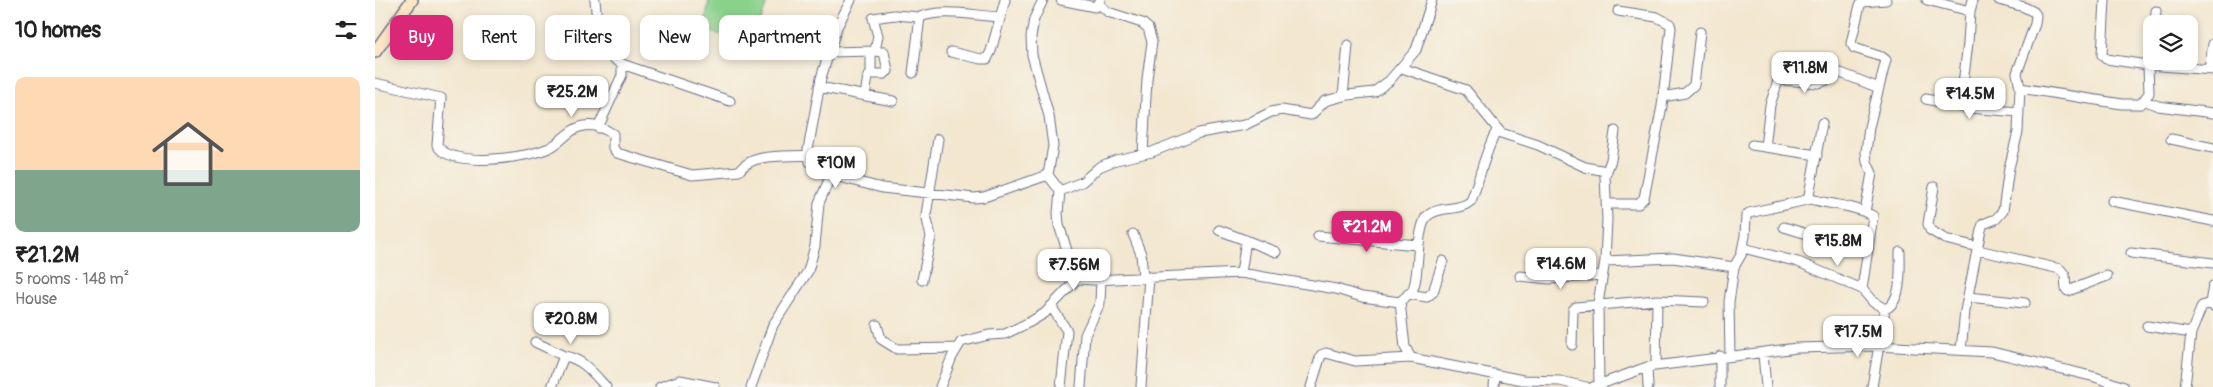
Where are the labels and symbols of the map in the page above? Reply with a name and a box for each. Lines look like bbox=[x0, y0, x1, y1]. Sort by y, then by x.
pin: ₹11.8M bbox=[1764, 52, 1846, 94]
pin: ₹25.2M bbox=[531, 76, 613, 118]
pin: ₹14.5M bbox=[1929, 78, 2011, 120]
pin: ₹10M bbox=[806, 146, 866, 189]
pin: ₹21.2M bbox=[1326, 210, 1408, 253]
pin: ₹15.8M bbox=[1797, 224, 1879, 267]
pin: ₹7.56M bbox=[1033, 248, 1115, 291]
pin: ₹14.6M bbox=[1520, 248, 1602, 290]
pin: ₹20.8M bbox=[530, 302, 612, 345]
pin: ₹17.5M bbox=[1817, 316, 1899, 358]

